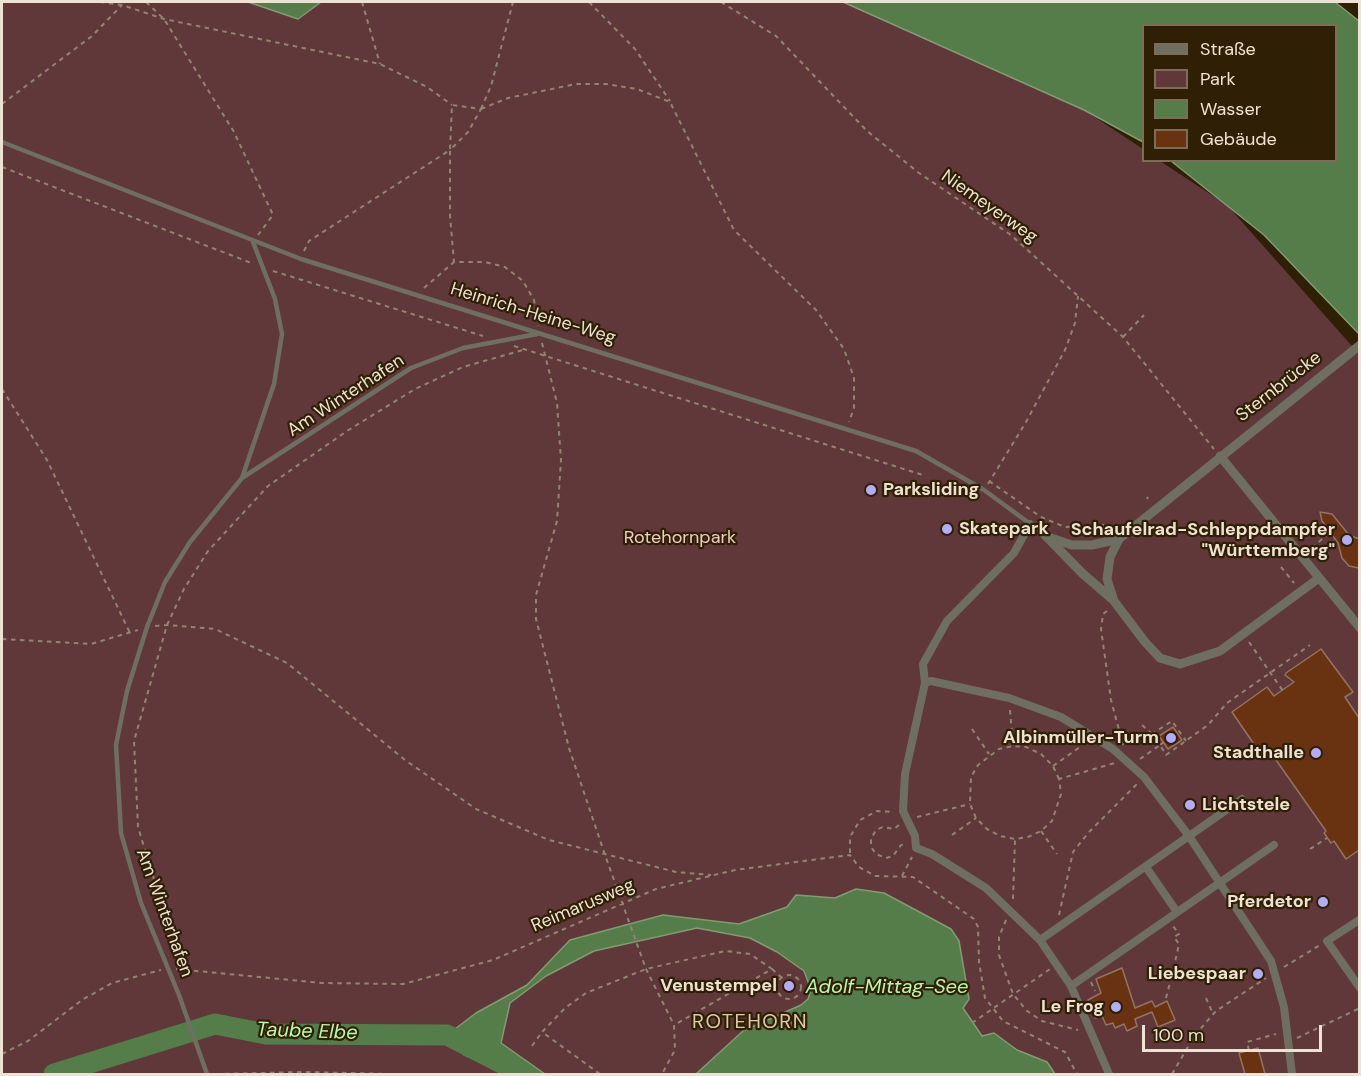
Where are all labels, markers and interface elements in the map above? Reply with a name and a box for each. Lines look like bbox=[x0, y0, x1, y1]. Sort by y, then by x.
legend bbox=[1142, 24, 1337, 162]
text: Straße bbox=[1200, 37, 1256, 61]
text: Park bbox=[1200, 67, 1236, 91]
text: Wasser bbox=[1200, 97, 1261, 121]
text: Gebäude bbox=[1200, 127, 1277, 151]
street label: Niemeyerweg bbox=[937, 166, 1041, 248]
street label: Heinrich-Heine-Weg bbox=[448, 279, 618, 349]
street label: Sternbrücke bbox=[1232, 347, 1326, 427]
street label: Am Winterhafen bbox=[284, 350, 408, 442]
place label: Parksliding bbox=[883, 479, 979, 501]
marker: Parksliding bbox=[864, 483, 878, 497]
place label: Skatepark bbox=[959, 518, 1049, 540]
place label: Schaufelrad-Schleppdampfer "Württemberg" bbox=[1071, 519, 1335, 562]
marker: Skatepark bbox=[940, 522, 954, 536]
park label: Rotehornpark bbox=[624, 527, 736, 549]
marker: Schaufelrad-Schleppdampfer "Württemberg" bbox=[1340, 533, 1354, 547]
place label: Albinmüller-Turm bbox=[1003, 727, 1159, 749]
marker: Albinmüller-Turm bbox=[1164, 731, 1178, 745]
place label: Stadthalle bbox=[1213, 742, 1304, 764]
marker: Stadthalle bbox=[1309, 746, 1323, 760]
place label: Lichtstele bbox=[1202, 794, 1290, 816]
marker: Lichtstele bbox=[1183, 798, 1197, 812]
street label: Am Winterhafen bbox=[131, 846, 197, 980]
street label: Reimarusweg bbox=[528, 875, 638, 937]
place label: Pferdetor bbox=[1227, 891, 1311, 913]
marker: Pferdetor bbox=[1316, 895, 1330, 909]
place label: Liebespaar bbox=[1148, 963, 1246, 985]
marker: Liebespaar bbox=[1251, 967, 1265, 981]
place label: Venustempel bbox=[660, 975, 777, 997]
water label: Adolf-Mittag-See bbox=[806, 976, 968, 1000]
marker: Venustempel bbox=[782, 979, 796, 993]
place label: Le Frog bbox=[1041, 996, 1104, 1018]
marker: Le Frog bbox=[1109, 1000, 1123, 1014]
district label: ROTEHORN bbox=[692, 1011, 808, 1035]
scale bar bbox=[1145, 1013, 1325, 1051]
water label: Taube Elbe bbox=[256, 1018, 358, 1046]
text: 100 m bbox=[1153, 1023, 1204, 1047]

